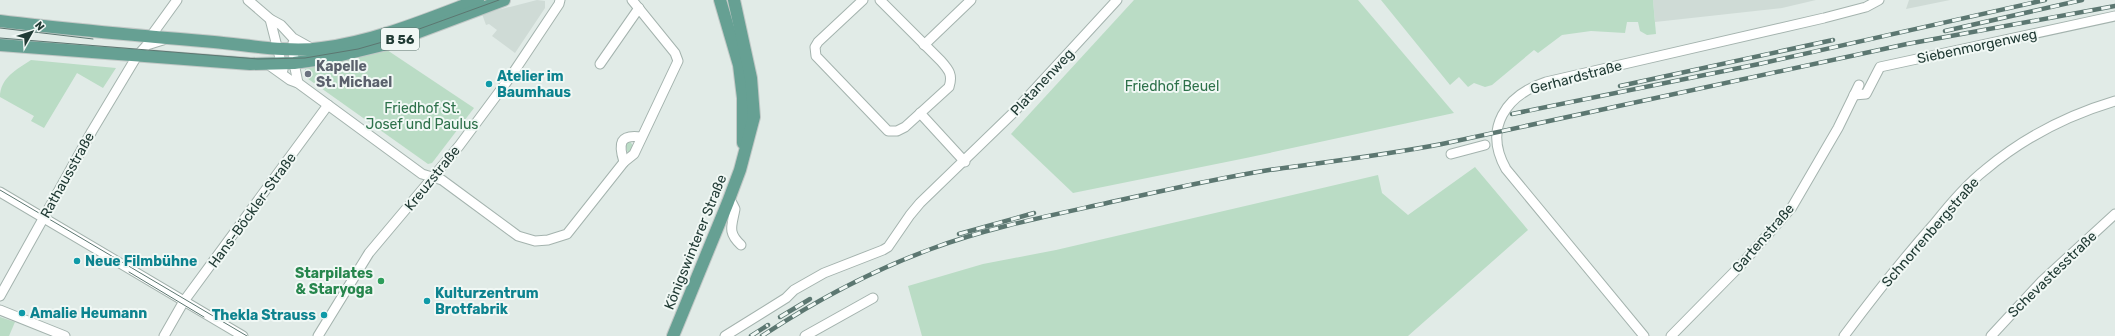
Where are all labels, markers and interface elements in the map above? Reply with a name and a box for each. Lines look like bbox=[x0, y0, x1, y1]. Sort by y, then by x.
north arrow bbox=[12, 12, 52, 52]
text: N bbox=[32, 19, 47, 33]
street label: Siebenmorgenweg bbox=[1916, 25, 2039, 67]
road number: B 56 bbox=[381, 28, 419, 50]
street label: Platanenweg bbox=[1007, 45, 1078, 119]
street label: Gerhardstraße bbox=[1528, 57, 1624, 98]
place label: Kapelle St. Michael bbox=[316, 58, 392, 91]
place label: Atelier im Baumhaus bbox=[497, 68, 571, 101]
marker: Kapelle St. Michael bbox=[303, 69, 313, 79]
park label: Friedhof Beuel bbox=[1125, 78, 1219, 95]
marker: Atelier im Baumhaus bbox=[484, 79, 494, 89]
park label: Friedhof St. Josef und Paulus bbox=[366, 100, 479, 133]
street label: Rathausstraße bbox=[37, 129, 98, 221]
street label: Kreuzstraße bbox=[401, 142, 464, 214]
street label: Hans-Böckler-Straße bbox=[205, 149, 300, 271]
street label: Königswinterer Straße bbox=[661, 172, 730, 312]
street label: Schnorrenbergstraße bbox=[1878, 174, 1983, 291]
street label: Gartenstraße bbox=[1729, 200, 1798, 276]
street label: Schevastesstraße bbox=[2004, 228, 2100, 321]
place label: Neue Filmbühne bbox=[85, 253, 197, 270]
marker: Neue Filmbühne bbox=[72, 256, 82, 266]
place label: Starpilates & Staryoga bbox=[295, 265, 373, 298]
marker: Starpilates & Staryoga bbox=[376, 276, 386, 286]
place label: Kulturzentrum Brotfabrik bbox=[435, 285, 539, 318]
marker: Kulturzentrum Brotfabrik bbox=[422, 296, 432, 306]
place label: Amalie Heumann bbox=[30, 305, 147, 322]
place label: Thekla Strauss bbox=[212, 307, 316, 324]
marker: Amalie Heumann bbox=[17, 308, 27, 318]
marker: Thekla Strauss bbox=[319, 310, 329, 320]

